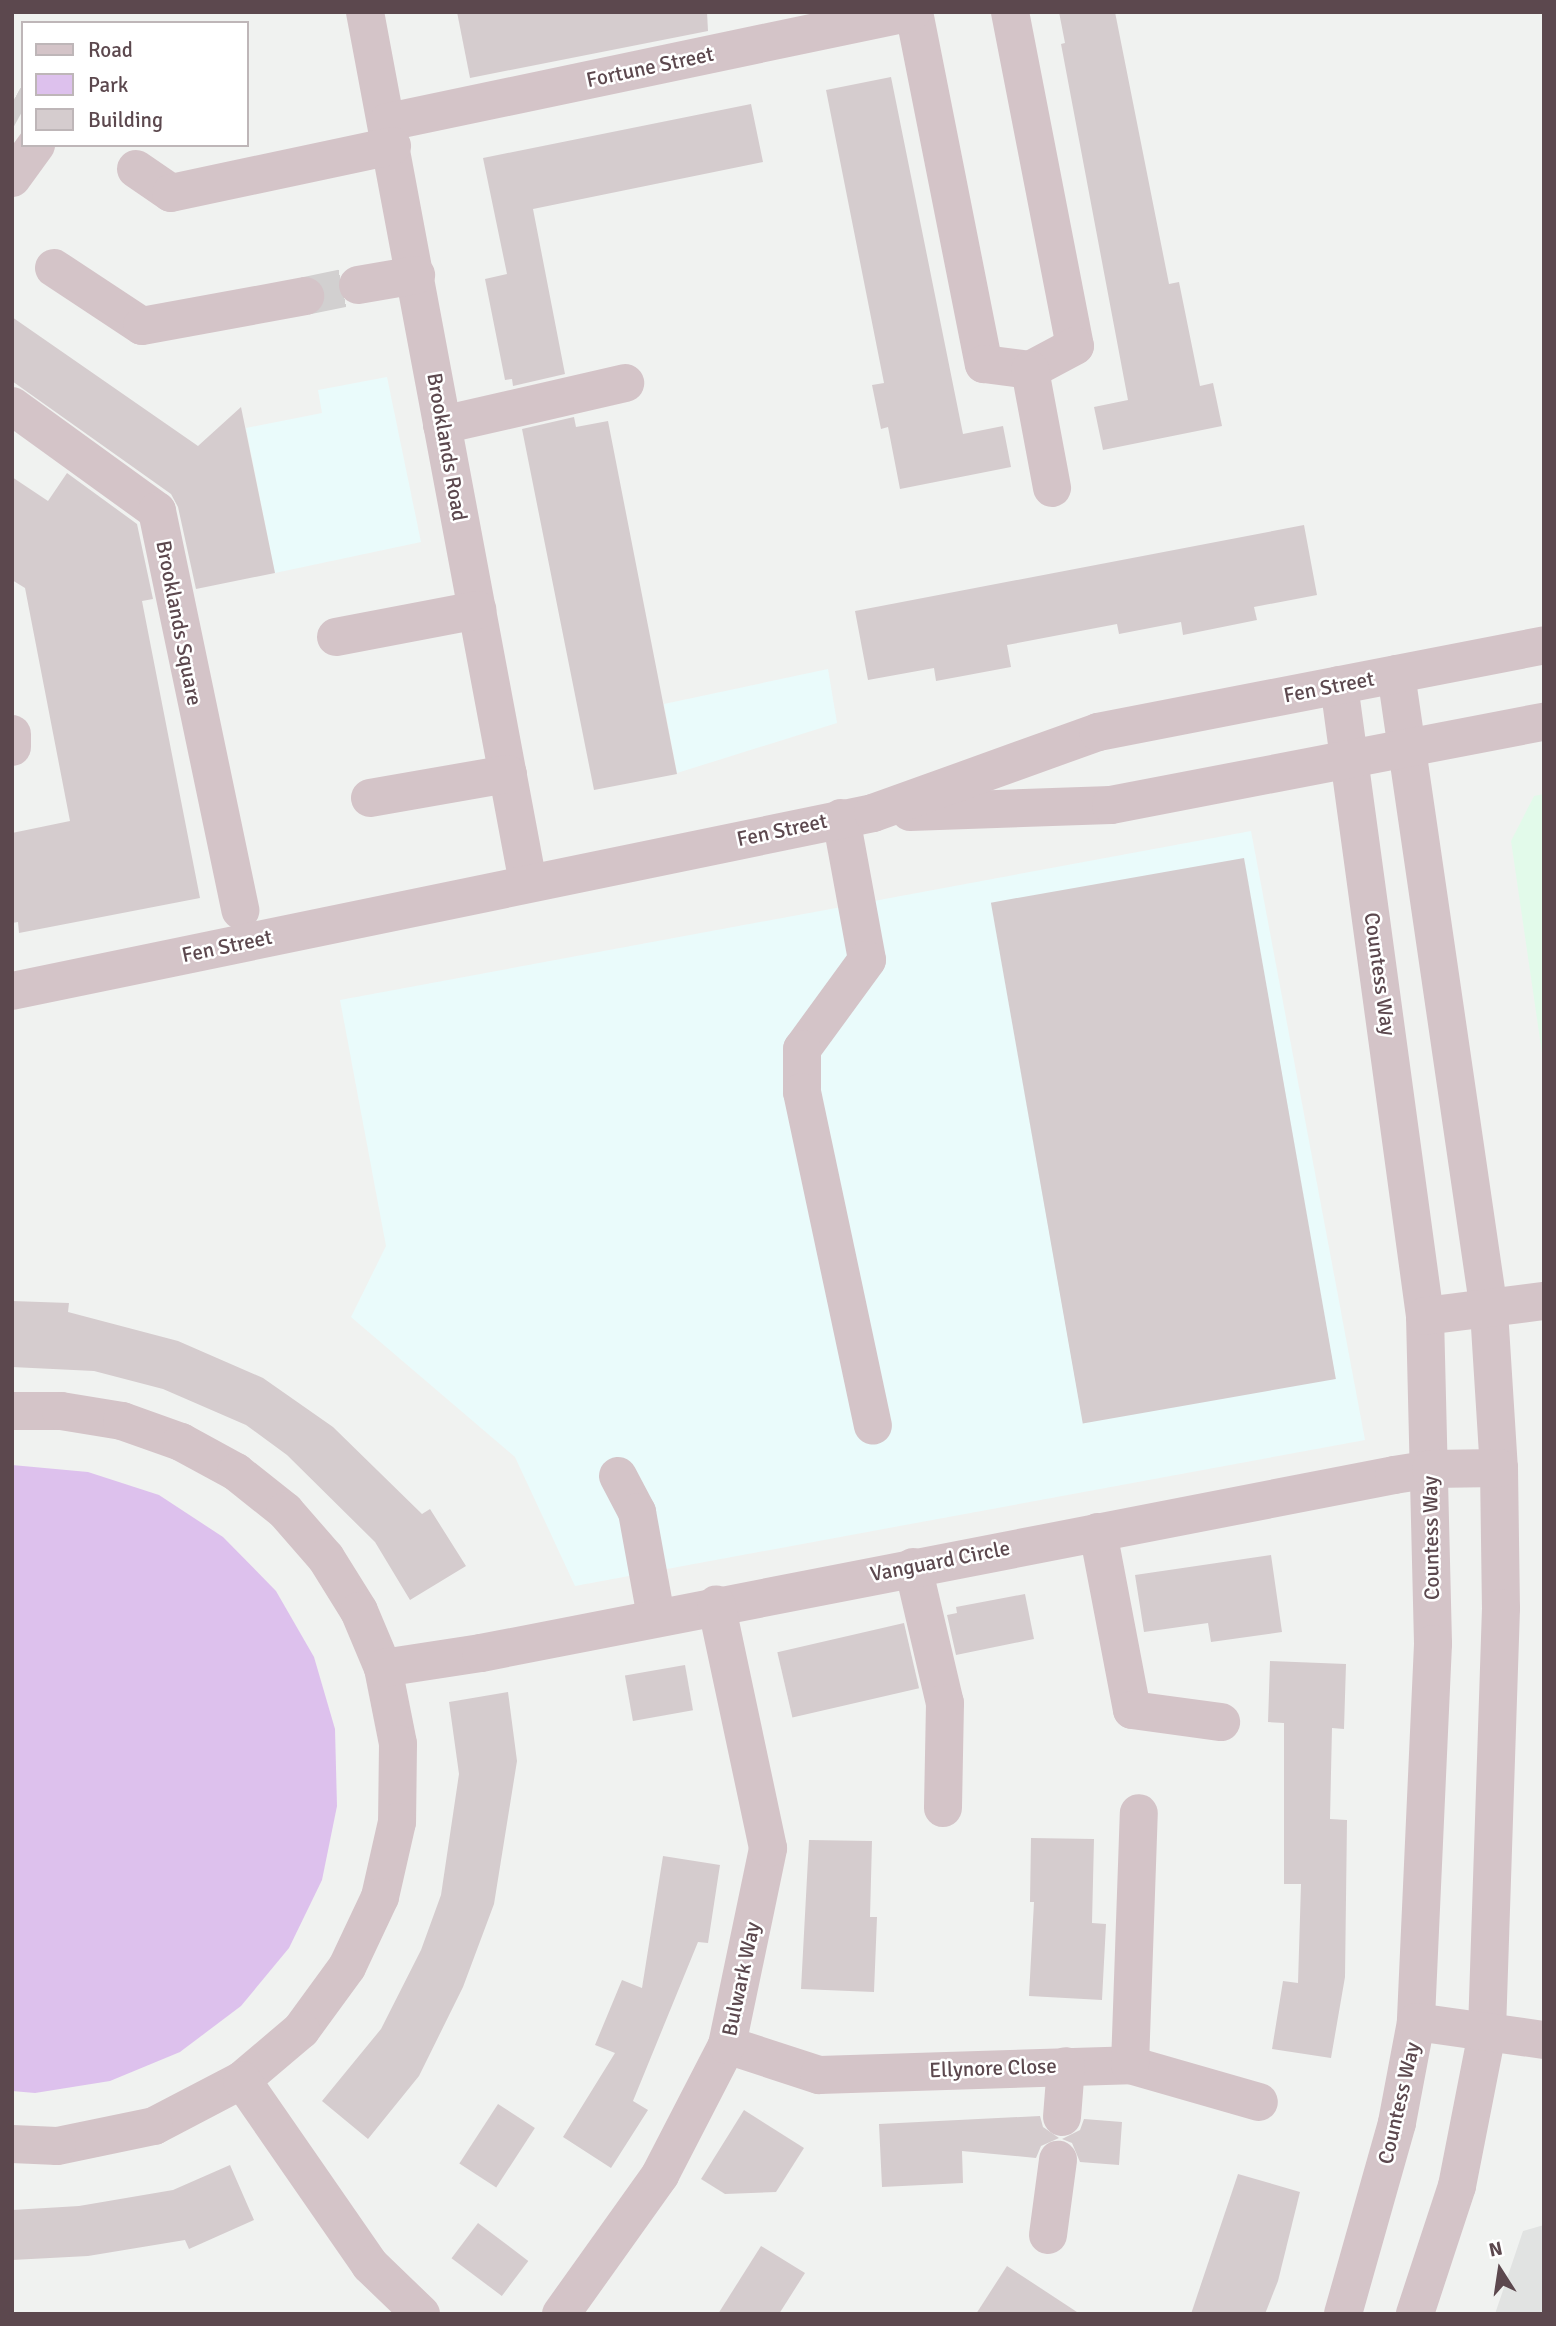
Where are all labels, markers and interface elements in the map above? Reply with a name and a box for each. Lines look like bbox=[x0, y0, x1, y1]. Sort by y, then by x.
legend bbox=[21, 21, 248, 147]
text: Road bbox=[88, 37, 133, 63]
street label: Fortune Street bbox=[584, 41, 716, 93]
text: Park bbox=[88, 72, 128, 98]
text: Building bbox=[88, 107, 163, 133]
street label: Brooklands Road bbox=[422, 371, 472, 523]
street label: Brooklands Square bbox=[151, 538, 207, 708]
street label: Fen Street bbox=[1282, 666, 1376, 708]
street label: Fen Street bbox=[735, 808, 829, 852]
street label: Countess Way bbox=[1359, 911, 1401, 1037]
street label: Fen Street bbox=[180, 924, 274, 968]
street label: Countess Way bbox=[1417, 1476, 1445, 1600]
street label: Vanguard Circle bbox=[868, 1535, 1012, 1587]
street label: Bulwark Way bbox=[717, 1920, 765, 2038]
street label: Countess Way bbox=[1373, 2040, 1425, 2166]
street label: Ellynore Close bbox=[929, 2053, 1057, 2083]
north arrow bbox=[1465, 2235, 1535, 2305]
text: N bbox=[1487, 2236, 1505, 2263]

